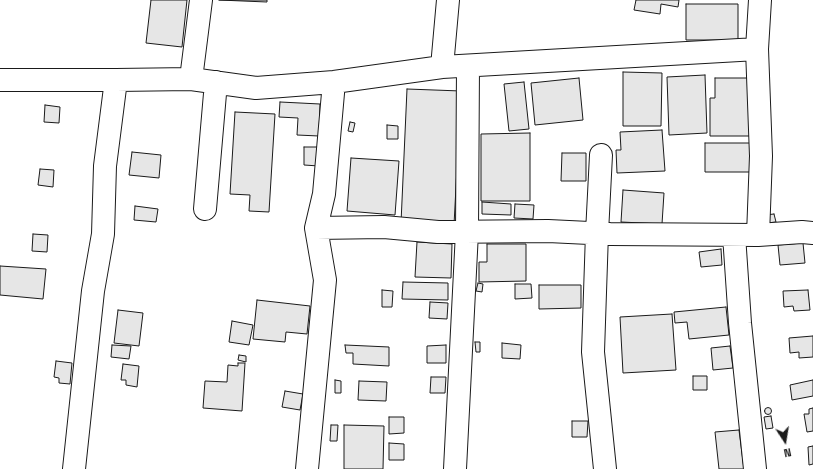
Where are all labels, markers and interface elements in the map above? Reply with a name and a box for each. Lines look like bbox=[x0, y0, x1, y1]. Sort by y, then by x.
north arrow bbox=[765, 421, 805, 461]
text: N bbox=[782, 445, 793, 460]

